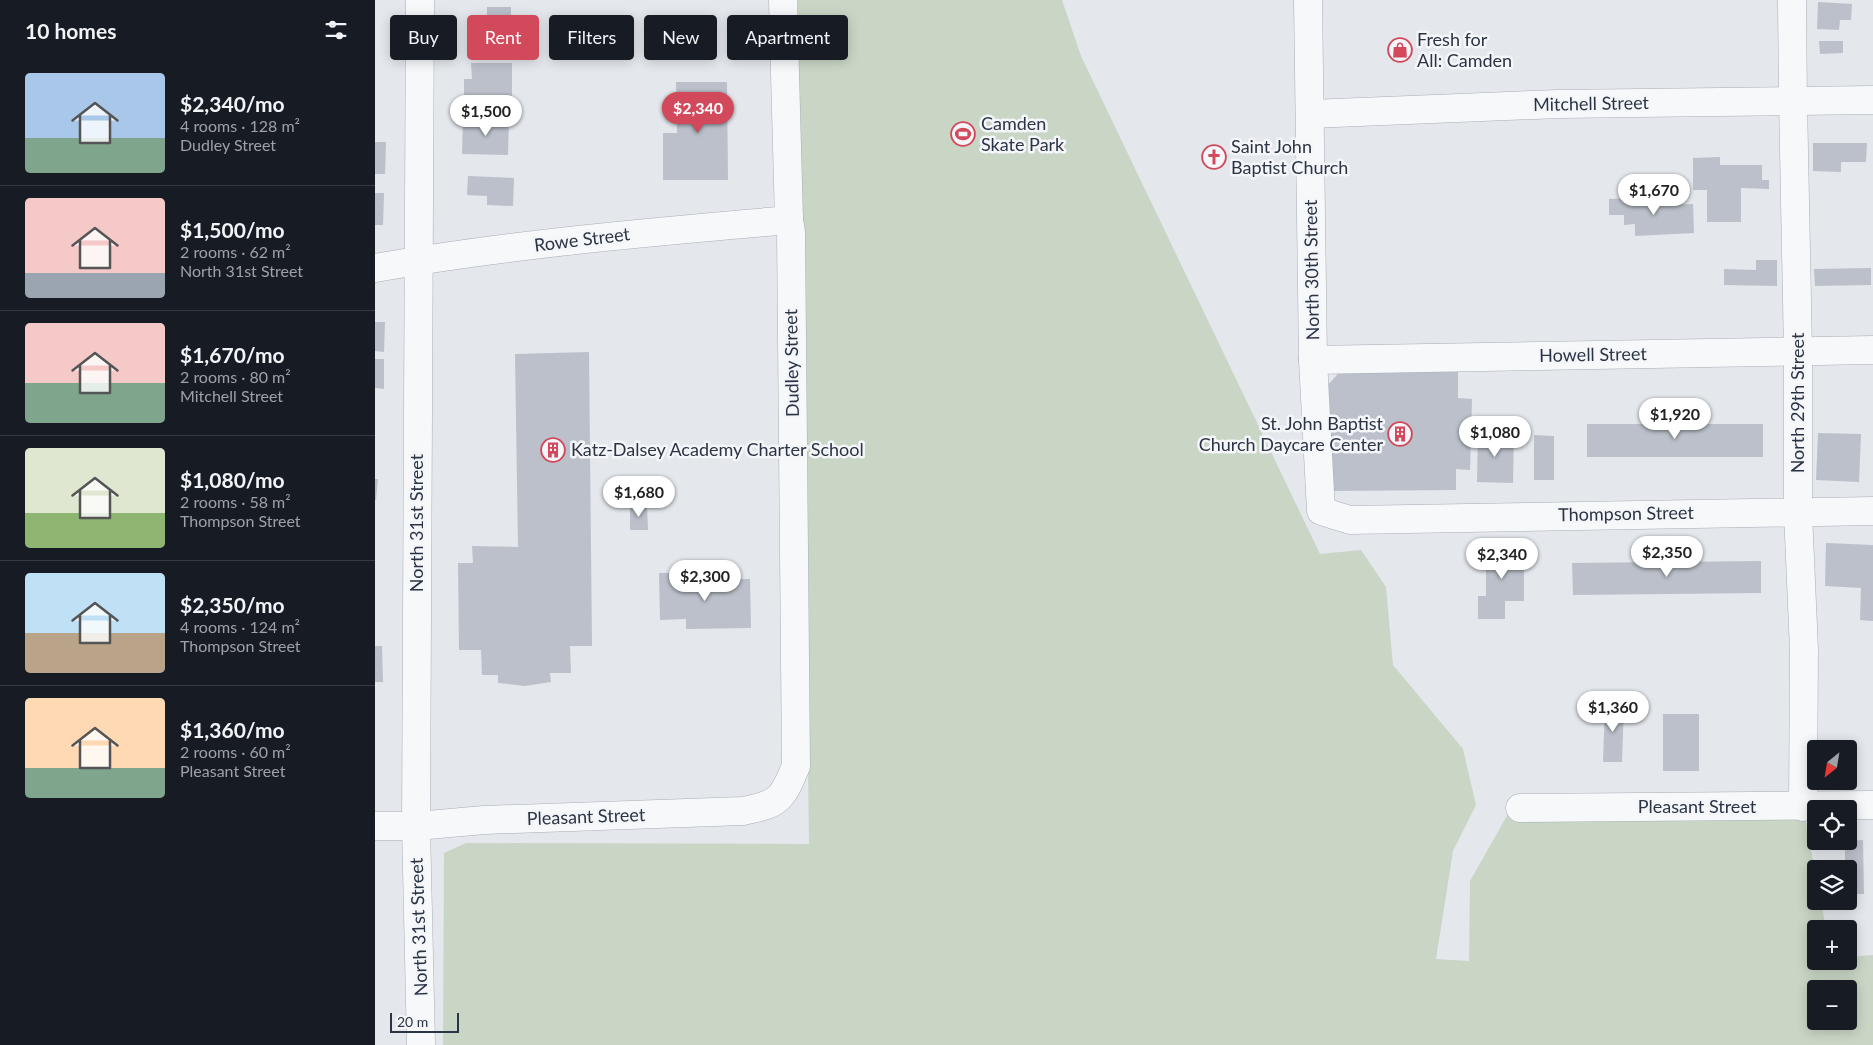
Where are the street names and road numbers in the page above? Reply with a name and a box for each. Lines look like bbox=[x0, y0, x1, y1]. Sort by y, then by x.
street label: Mitchell Street bbox=[1533, 91, 1650, 115]
street label: North 30th Street bbox=[1299, 199, 1323, 341]
street label: Rowe Street bbox=[533, 222, 632, 256]
street label: Dudley Street bbox=[779, 308, 803, 417]
street label: North 29th Street bbox=[1786, 332, 1808, 473]
street label: Howell Street bbox=[1539, 342, 1647, 366]
street label: North 31st Street bbox=[405, 453, 427, 592]
street label: Thompson Street bbox=[1558, 501, 1695, 525]
street label: Pleasant Street bbox=[1638, 795, 1757, 817]
street label: Pleasant Street bbox=[526, 803, 646, 829]
street label: North 31st Street bbox=[405, 857, 431, 997]

